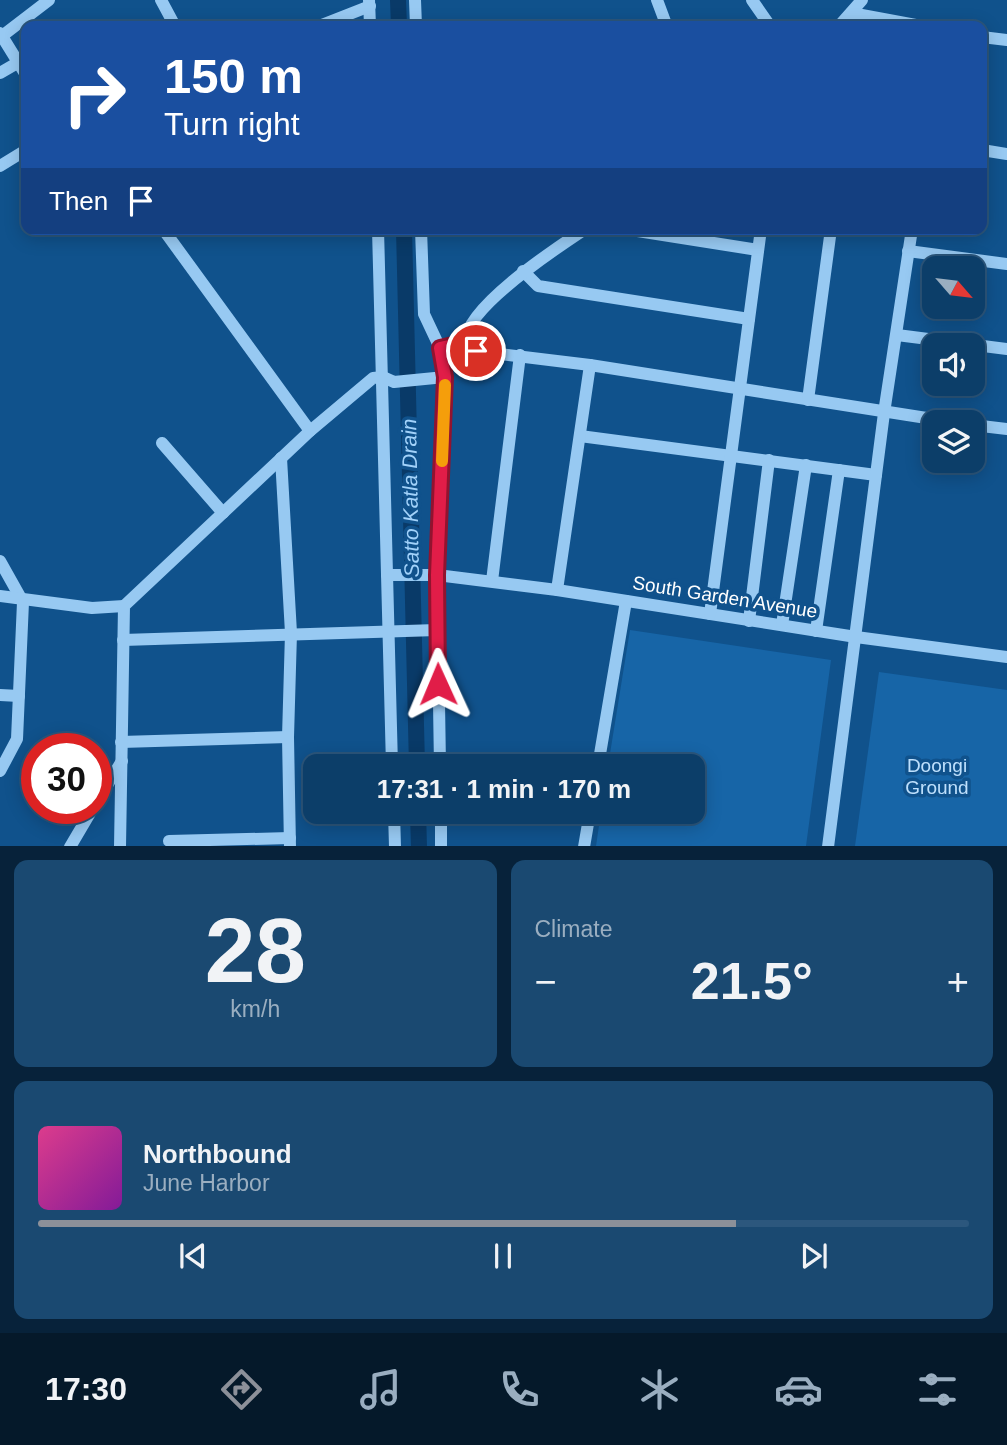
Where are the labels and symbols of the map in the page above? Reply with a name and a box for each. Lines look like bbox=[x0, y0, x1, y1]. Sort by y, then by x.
north arrow bbox=[922, 256, 985, 318]
pin bbox=[446, 321, 506, 381]
water label: Satto Katla Drain bbox=[397, 418, 423, 578]
street label: South Garden Avenue bbox=[631, 572, 819, 622]
position arrow bbox=[401, 647, 475, 721]
speed limit sign: 30 bbox=[21, 733, 112, 824]
park label: Doongi Ground bbox=[905, 755, 969, 798]

